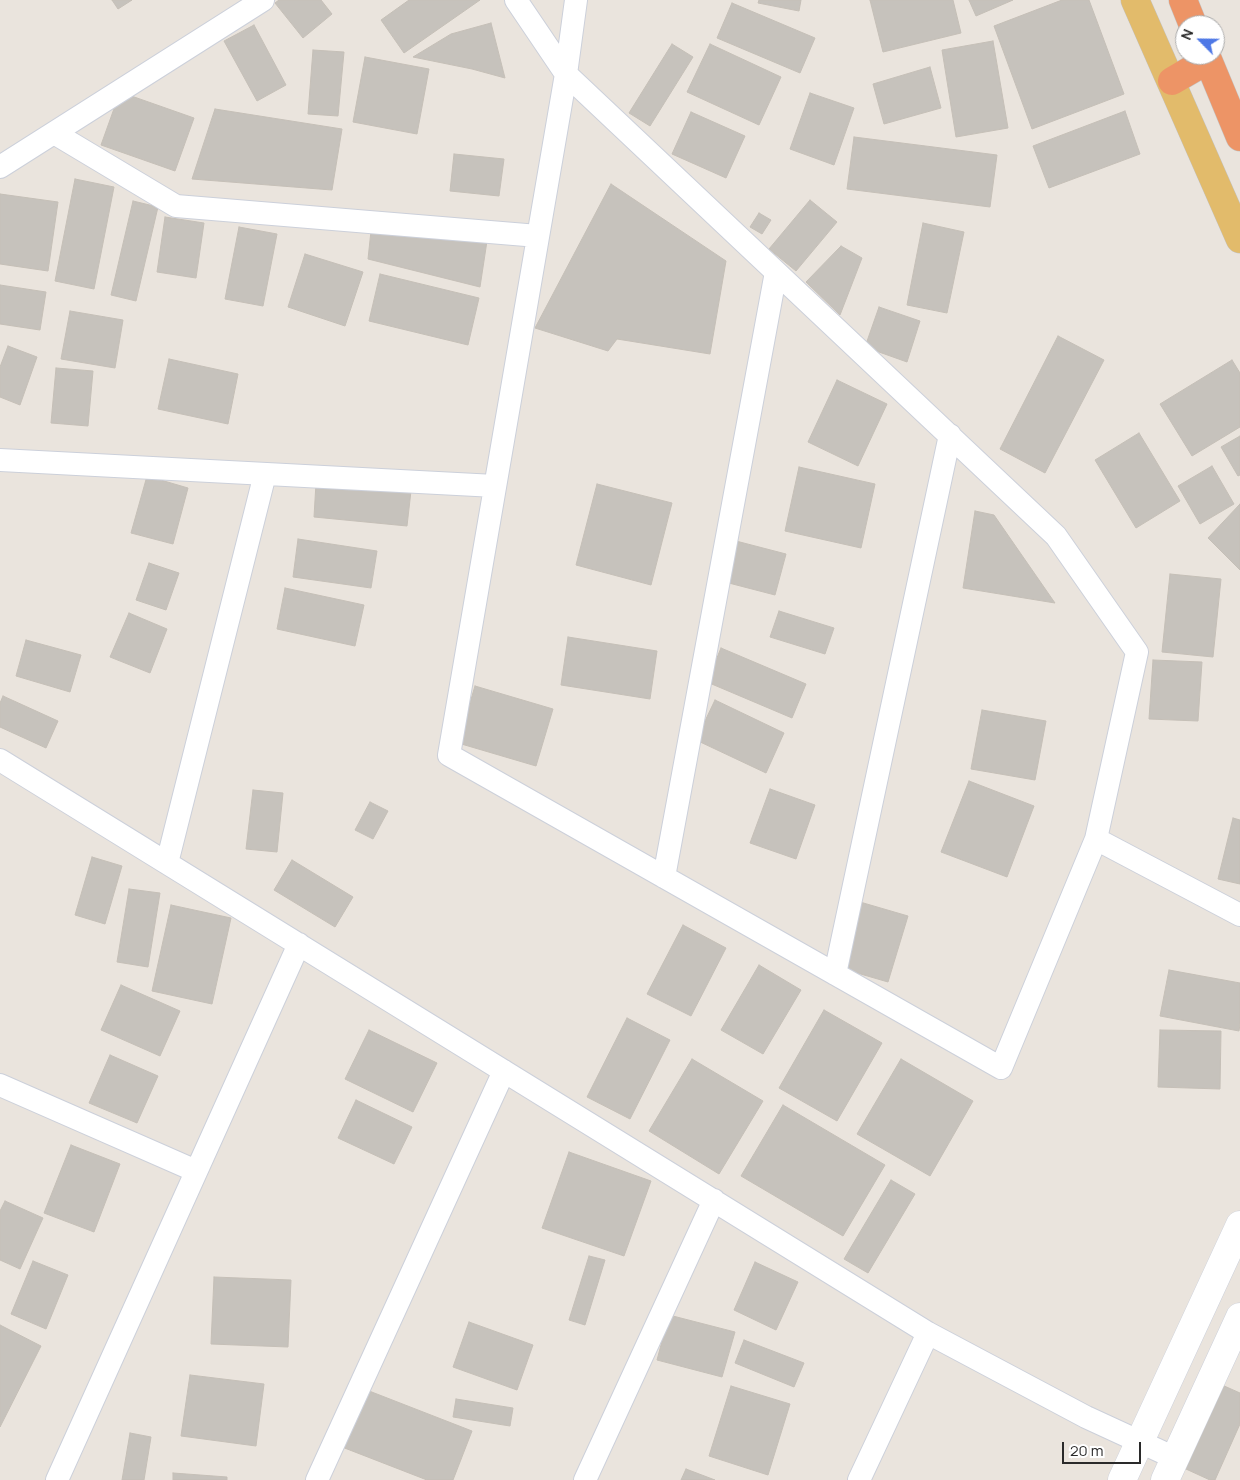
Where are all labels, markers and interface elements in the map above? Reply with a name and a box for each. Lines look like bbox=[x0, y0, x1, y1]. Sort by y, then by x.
north arrow bbox=[1175, 15, 1225, 65]
text: N bbox=[1176, 26, 1197, 43]
scale bar bbox=[1065, 1432, 1144, 1464]
text: 20 m bbox=[1070, 1440, 1103, 1461]

